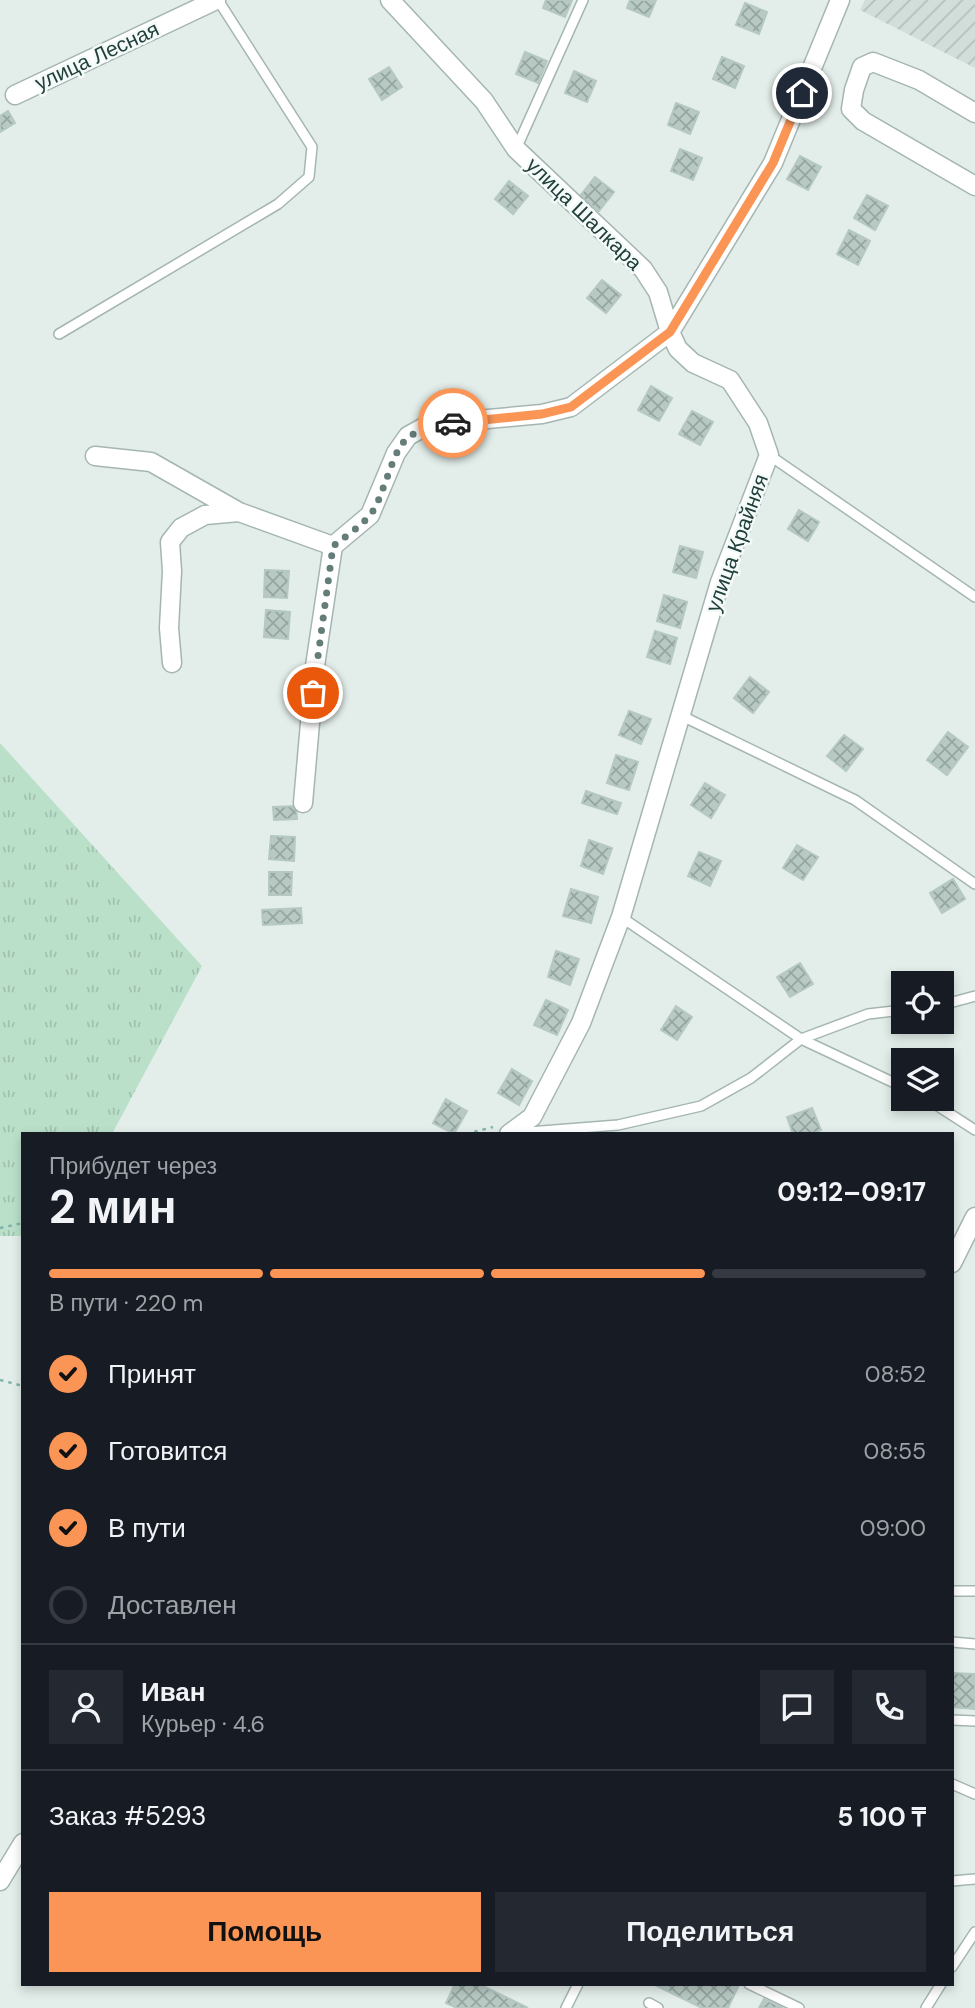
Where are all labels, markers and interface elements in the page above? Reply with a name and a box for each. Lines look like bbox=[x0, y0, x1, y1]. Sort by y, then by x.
street label: улица Лесная bbox=[30, 15, 164, 97]
pin bbox=[772, 63, 832, 123]
icon: home bbox=[783, 74, 821, 112]
street label: улица Шалкара bbox=[520, 151, 648, 277]
courier bbox=[418, 388, 488, 458]
icon: car bbox=[434, 404, 472, 442]
street label: улица Крайняя bbox=[699, 470, 775, 616]
pin bbox=[283, 663, 343, 723]
icon: bag bbox=[294, 674, 332, 712]
map controls bbox=[891, 971, 954, 1111]
button: locate bbox=[891, 971, 954, 1034]
button: layers bbox=[891, 1048, 954, 1111]
text: Прибудет через bbox=[49, 1151, 217, 1181]
text: 09:12–09:17 bbox=[777, 1175, 926, 1209]
text: 2 мин bbox=[49, 1177, 176, 1237]
text: В пути · 220 m bbox=[49, 1288, 203, 1318]
icon: check bbox=[49, 1355, 87, 1393]
text: Принят bbox=[108, 1357, 196, 1391]
text: 08:52 bbox=[865, 1359, 926, 1389]
icon: check bbox=[49, 1432, 87, 1470]
text: Готовится bbox=[108, 1434, 227, 1468]
text: 08:55 bbox=[864, 1436, 926, 1466]
icon: check bbox=[49, 1509, 87, 1547]
text: В пути bbox=[108, 1511, 186, 1545]
text: 09:00 bbox=[860, 1513, 926, 1543]
text: Доставлен bbox=[108, 1588, 237, 1622]
button: person bbox=[49, 1670, 123, 1744]
button: chat bbox=[760, 1670, 834, 1744]
button: phone bbox=[852, 1670, 926, 1744]
text: Иван bbox=[141, 1675, 206, 1709]
text: Курьер · 4.6 bbox=[141, 1709, 265, 1739]
text: Заказ #5293 bbox=[49, 1799, 206, 1833]
text: 5 100 ₸ bbox=[837, 1800, 926, 1834]
button: Помощь bbox=[49, 1892, 481, 1972]
button: Поделиться bbox=[495, 1892, 926, 1972]

